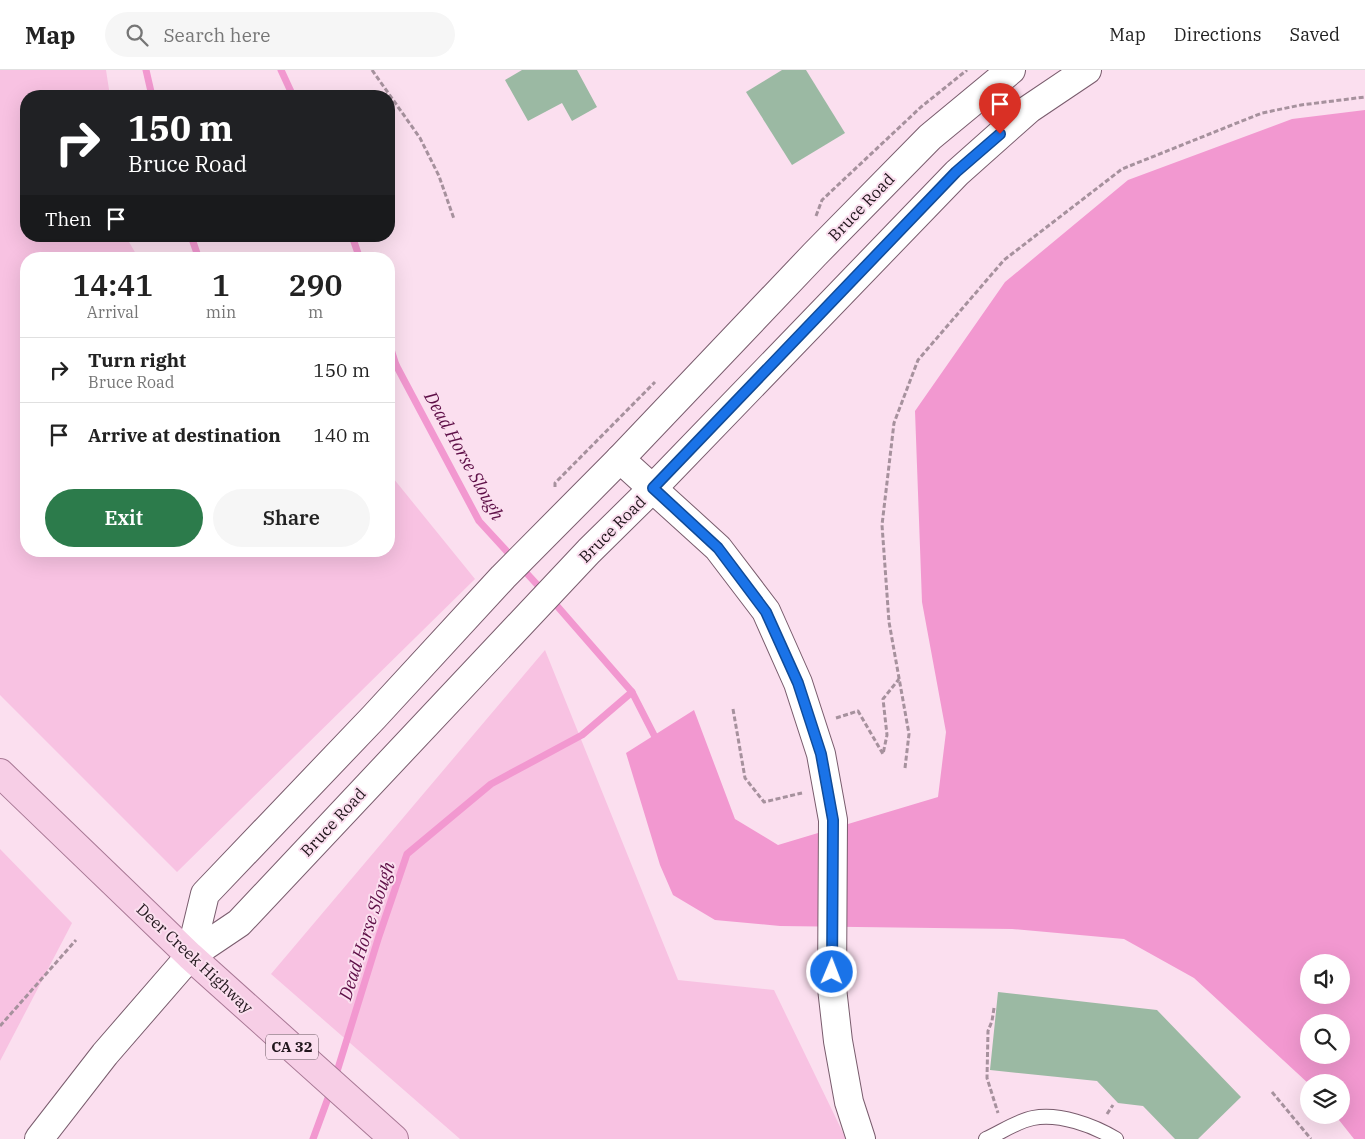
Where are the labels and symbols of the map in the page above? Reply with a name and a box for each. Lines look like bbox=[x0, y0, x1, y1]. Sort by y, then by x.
pin bbox=[979, 83, 1021, 134]
street label: Bruce Road bbox=[824, 169, 898, 245]
water label: Dead Horse Slough bbox=[419, 386, 509, 524]
street label: Bruce Road bbox=[574, 491, 650, 567]
street label: Bruce Road bbox=[296, 783, 370, 860]
water label: Dead Horse Slough bbox=[333, 859, 400, 1004]
street label: Deer Creek Highway bbox=[132, 899, 258, 1018]
position arrow bbox=[805, 945, 857, 997]
road number: CA 32 bbox=[266, 1034, 318, 1060]

